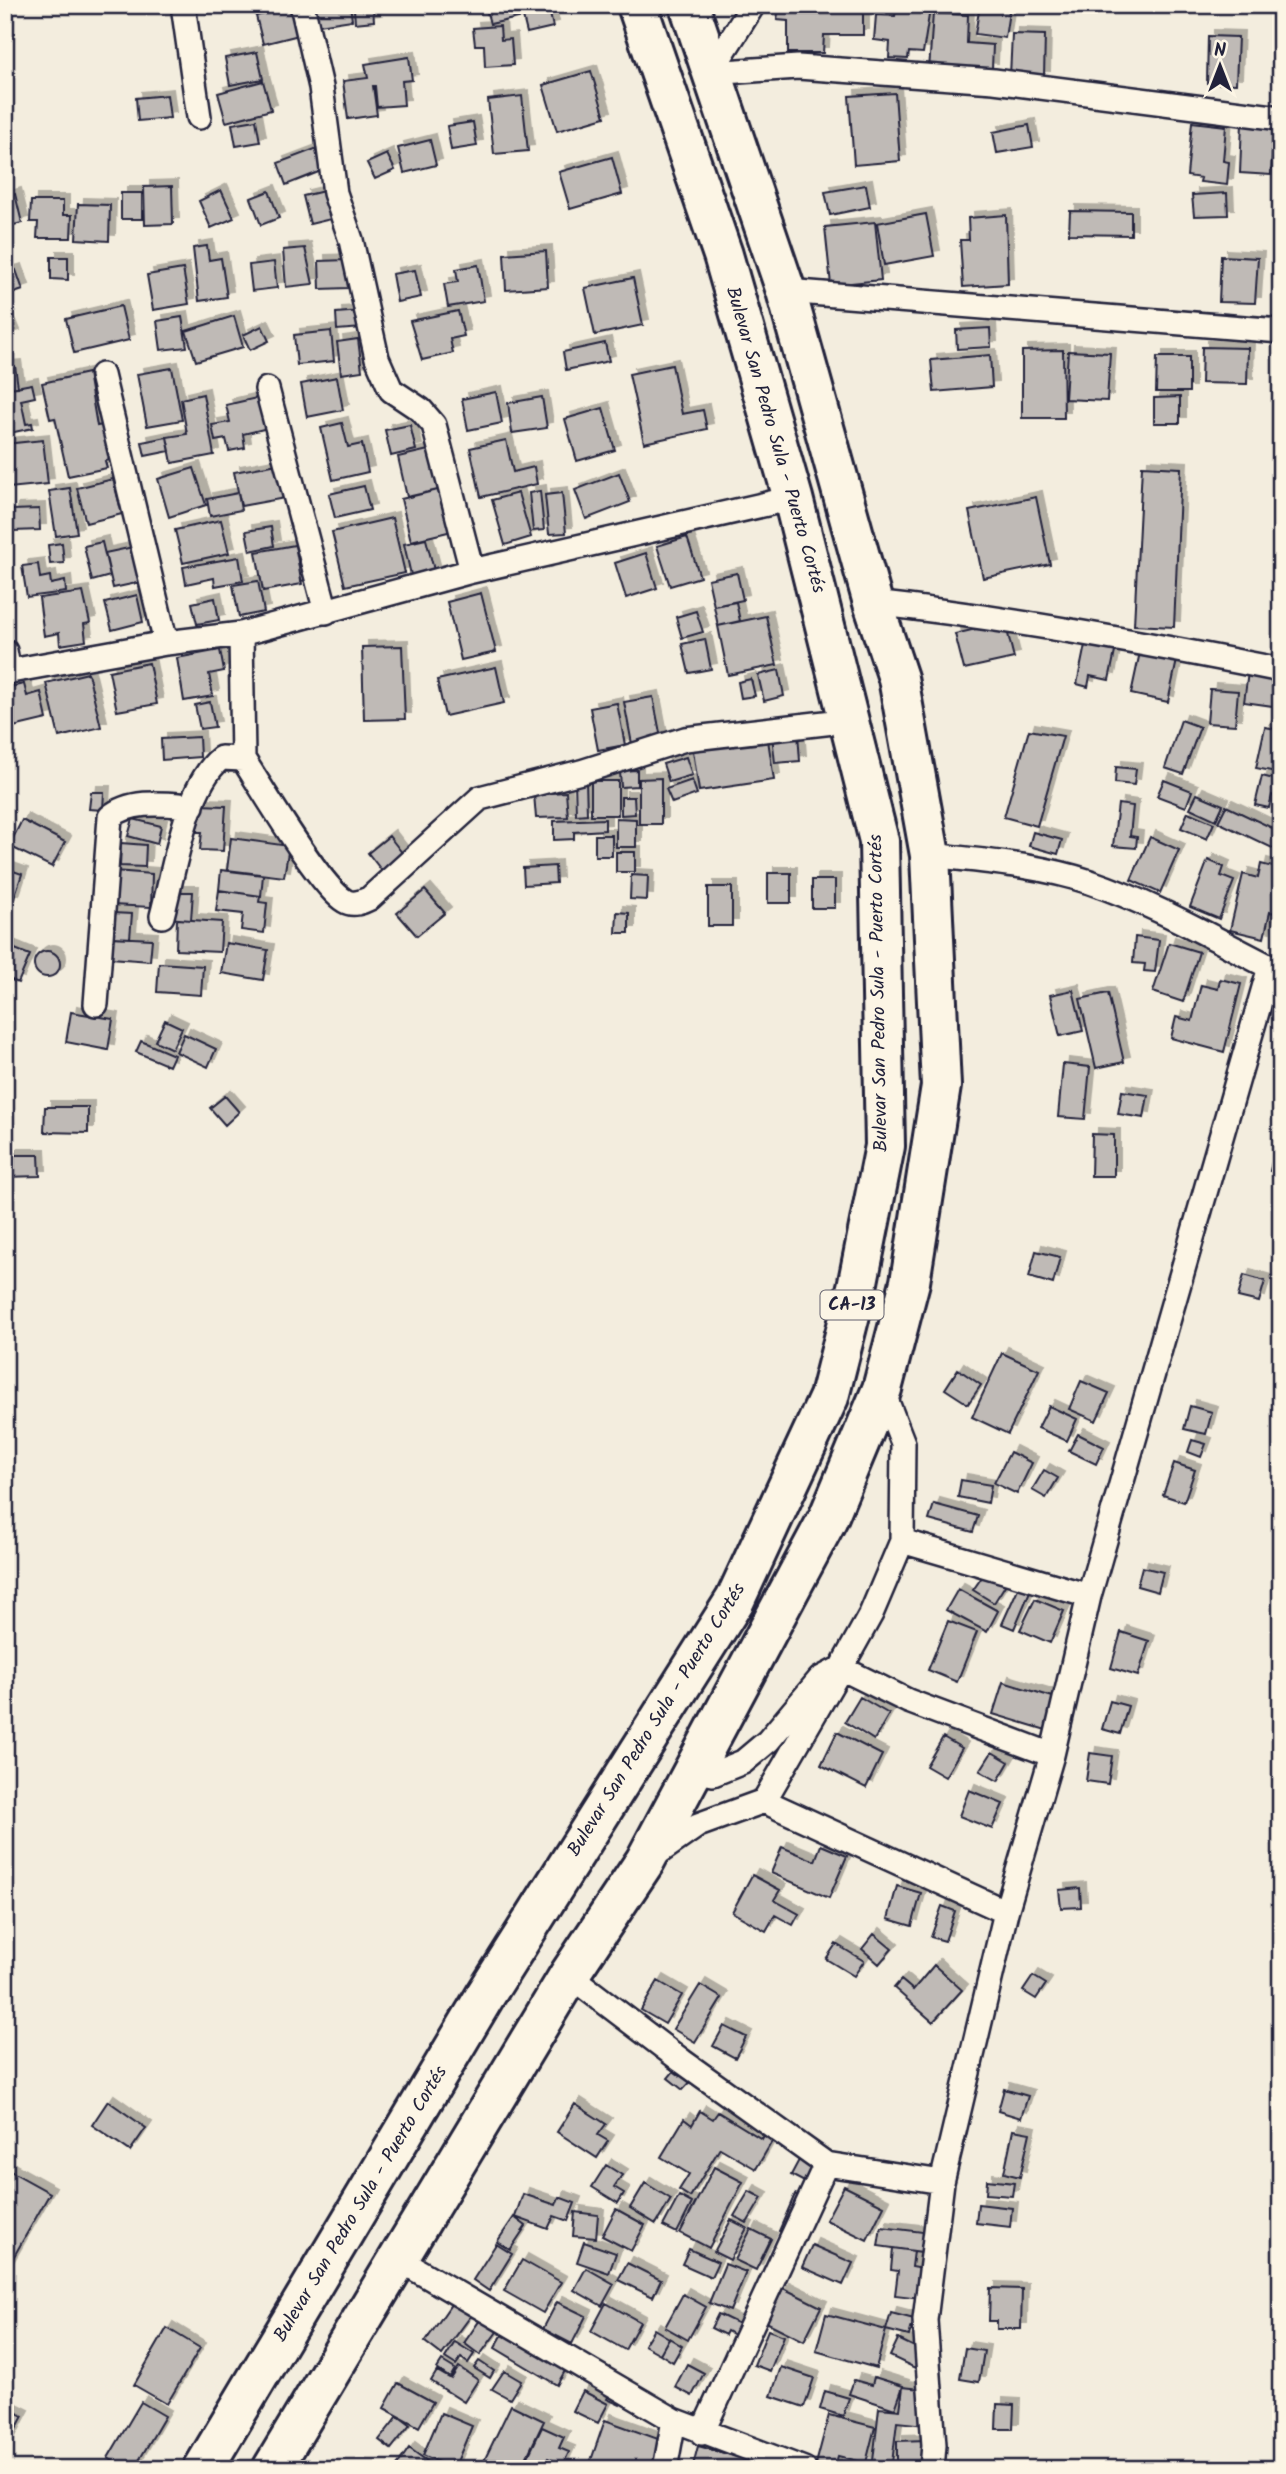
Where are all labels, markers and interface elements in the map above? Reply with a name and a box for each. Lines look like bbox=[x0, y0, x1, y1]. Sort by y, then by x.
north arrow bbox=[1184, 32, 1254, 102]
text: N bbox=[1214, 36, 1226, 66]
street label: Bulevar San Pedro Sula - Puerto Cortés bbox=[717, 283, 833, 597]
street label: Bulevar San Pedro Sula - Puerto Cortés bbox=[861, 834, 897, 1152]
road number: CA-13 bbox=[820, 1290, 884, 1320]
street label: Bulevar San Pedro Sula - Puerto Cortés bbox=[560, 1577, 754, 1863]
street label: Bulevar San Pedro Sula - Puerto Cortés bbox=[266, 2060, 456, 2348]

